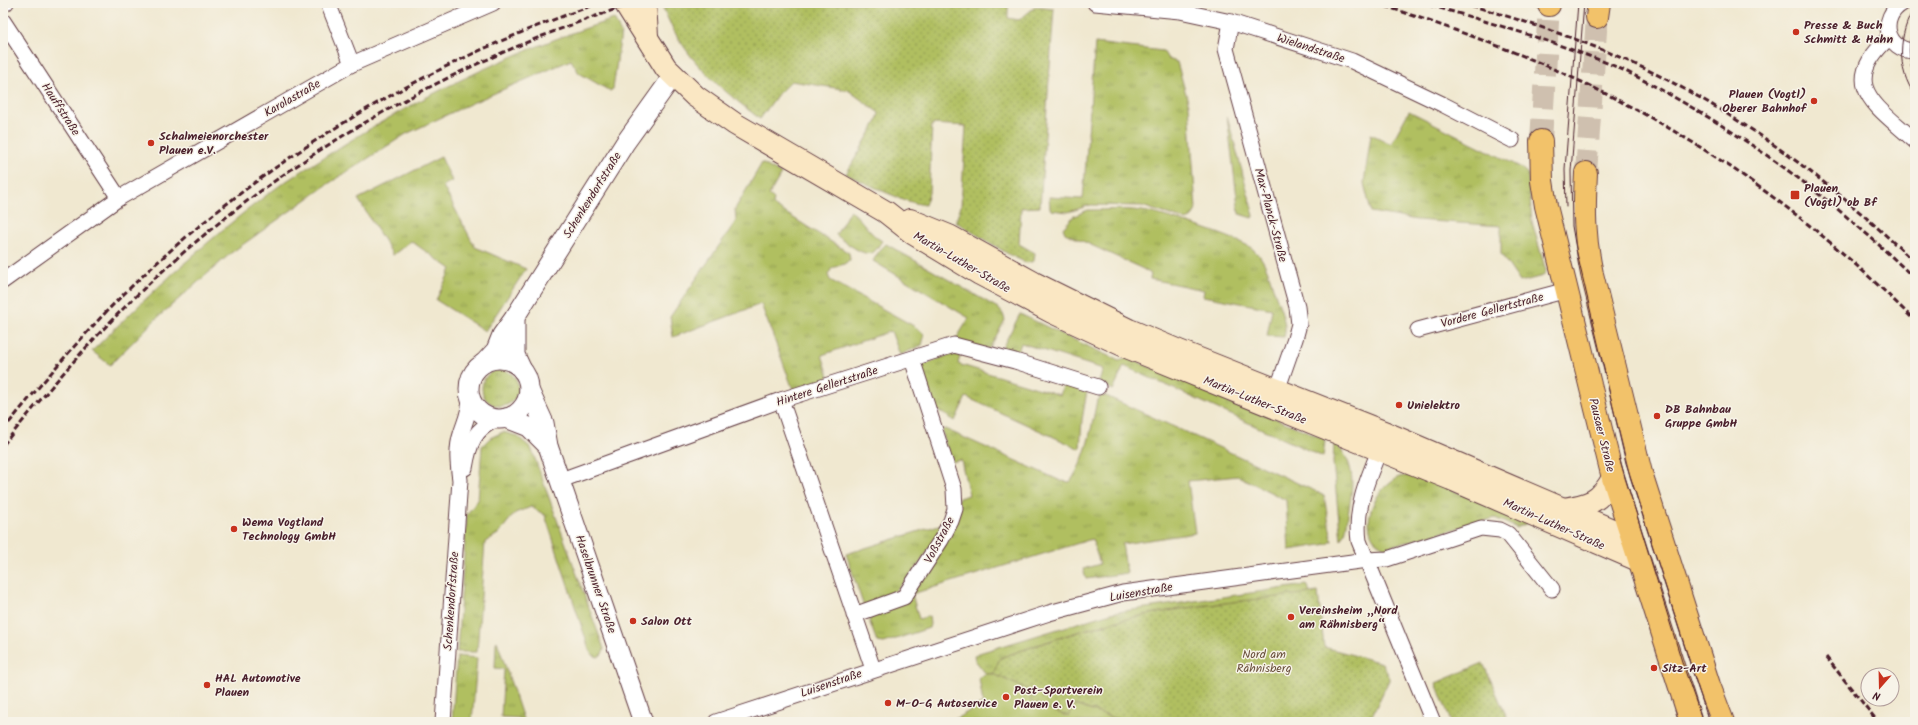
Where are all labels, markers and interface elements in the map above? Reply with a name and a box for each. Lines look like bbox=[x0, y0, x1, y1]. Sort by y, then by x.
place label: Presse & Buch Schmitt & Hahn bbox=[1804, 16, 1893, 49]
marker: Presse & Buch Schmitt & Hahn bbox=[1791, 27, 1801, 37]
street label: Wielandstraße bbox=[1274, 29, 1348, 69]
street label: Karolastraße bbox=[260, 74, 325, 122]
street label: Hauffstraße bbox=[36, 79, 85, 140]
place label: Plauen (Vogtl) Oberer Bahnhof bbox=[1722, 85, 1808, 118]
marker: Plauen (Vogtl) Oberer Bahnhof bbox=[1809, 96, 1819, 106]
place label: Schalmeienorchester Plauen e.V. bbox=[159, 127, 269, 160]
marker: Schalmeienorchester Plauen e.V. bbox=[146, 138, 156, 148]
street label: Schenkendorfstraße bbox=[558, 148, 627, 242]
street label: Max-Planck-Straße bbox=[1249, 166, 1292, 265]
place label: Plauen (Vogtl) ob Bf bbox=[1804, 179, 1878, 212]
marker: Plauen (Vogtl) ob Bf bbox=[1789, 189, 1801, 201]
street label: Martin-Luther-Straße bbox=[909, 227, 1015, 298]
street label: Vordere Gellertstraße bbox=[1439, 287, 1546, 333]
street label: Hintere Gellertstraße bbox=[774, 361, 881, 412]
street label: Martin-Luther-Straße bbox=[1200, 371, 1310, 430]
place label: Unielektro bbox=[1407, 396, 1460, 415]
street label: Pausaer Straße bbox=[1583, 396, 1620, 475]
marker: Unielektro bbox=[1394, 400, 1404, 410]
place label: DB Bahnbau Gruppe GmbH bbox=[1665, 400, 1738, 433]
marker: DB Bahnbau Gruppe GmbH bbox=[1652, 411, 1662, 421]
street label: Martin-Luther-Straße bbox=[1500, 493, 1608, 556]
place label: Wema Vogtland Technology GmbH bbox=[242, 513, 336, 546]
street label: Voßstraße bbox=[919, 513, 960, 567]
marker: Wema Vogtland Technology GmbH bbox=[229, 524, 239, 534]
street label: Haselbrunner Straße bbox=[570, 532, 621, 637]
street label: Schenkendorfstraße bbox=[439, 550, 464, 651]
street label: Luisenstraße bbox=[1108, 577, 1175, 607]
place label: Vereinsheim „Nord am Rähnisberg“ bbox=[1299, 601, 1398, 634]
place label: Salon Ott bbox=[641, 612, 693, 631]
marker: Vereinsheim „Nord am Rähnisberg“ bbox=[1286, 612, 1296, 622]
marker: Salon Ott bbox=[628, 616, 638, 626]
park label: Nord am Rähnisberg bbox=[1237, 645, 1292, 678]
place label: Sitz-Art bbox=[1662, 659, 1707, 678]
marker: Sitz-Art bbox=[1649, 663, 1659, 673]
street label: Luisenstraße bbox=[798, 664, 865, 703]
north arrow bbox=[1860, 667, 1900, 707]
place label: HAL Automotive Plauen bbox=[215, 669, 301, 702]
marker: HAL Automotive Plauen bbox=[202, 680, 212, 690]
place label: Post-Sportverein Plauen e. V. bbox=[1014, 681, 1103, 714]
text: N bbox=[1871, 686, 1883, 705]
marker: Post-Sportverein Plauen e. V. bbox=[1001, 692, 1011, 702]
place label: M-O-G Autoservice bbox=[896, 694, 997, 713]
marker: M-O-G Autoservice bbox=[883, 698, 893, 708]

